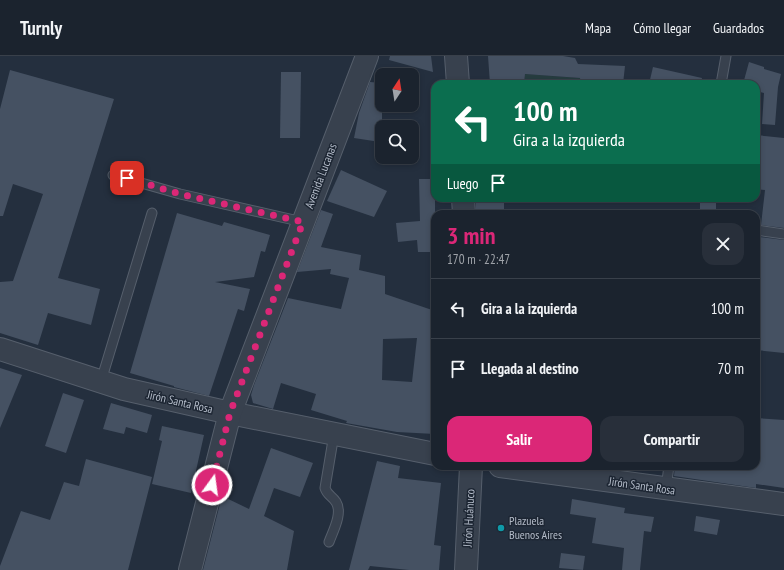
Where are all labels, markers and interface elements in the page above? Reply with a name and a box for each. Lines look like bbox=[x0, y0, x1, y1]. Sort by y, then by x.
text: Turnly bbox=[20, 16, 62, 40]
text: Mapa bbox=[585, 19, 611, 37]
text: Cómo llegar bbox=[633, 19, 691, 37]
text: Guardados bbox=[713, 19, 764, 37]
north arrow bbox=[375, 68, 419, 112]
map controls bbox=[375, 68, 419, 164]
text: 100 m bbox=[513, 92, 577, 129]
icon: left bbox=[447, 96, 499, 148]
button: search bbox=[375, 120, 419, 164]
text: Gira a la izquierda bbox=[513, 128, 625, 151]
street label: Avenida Lucanas bbox=[301, 141, 340, 211]
pin bbox=[110, 161, 144, 195]
icon: arrive bbox=[116, 167, 138, 189]
icon: arrive bbox=[487, 172, 509, 194]
text: Luego bbox=[447, 174, 479, 193]
text: 3 min bbox=[447, 220, 495, 251]
button: close bbox=[702, 223, 744, 265]
text: 170 m · 22:47 bbox=[447, 251, 510, 268]
icon: left bbox=[447, 298, 469, 320]
text: Gira a la izquierda bbox=[481, 299, 577, 318]
text: 100 m bbox=[711, 299, 744, 318]
icon: arrive bbox=[447, 358, 469, 380]
text: Llegada al destino bbox=[481, 359, 579, 378]
text: 70 m bbox=[718, 359, 744, 378]
street label: Jirón Santa Rosa bbox=[145, 386, 215, 416]
button: Salir bbox=[447, 416, 592, 462]
button: Compartir bbox=[600, 416, 744, 462]
position arrow bbox=[191, 464, 233, 506]
street label: Jirón Santa Rosa bbox=[607, 473, 676, 498]
street label: Jirón Huánuco bbox=[459, 489, 478, 548]
place label: Plazuela Buenos Aires bbox=[509, 513, 562, 542]
marker: Plazuela Buenos Aires bbox=[496, 523, 506, 533]

